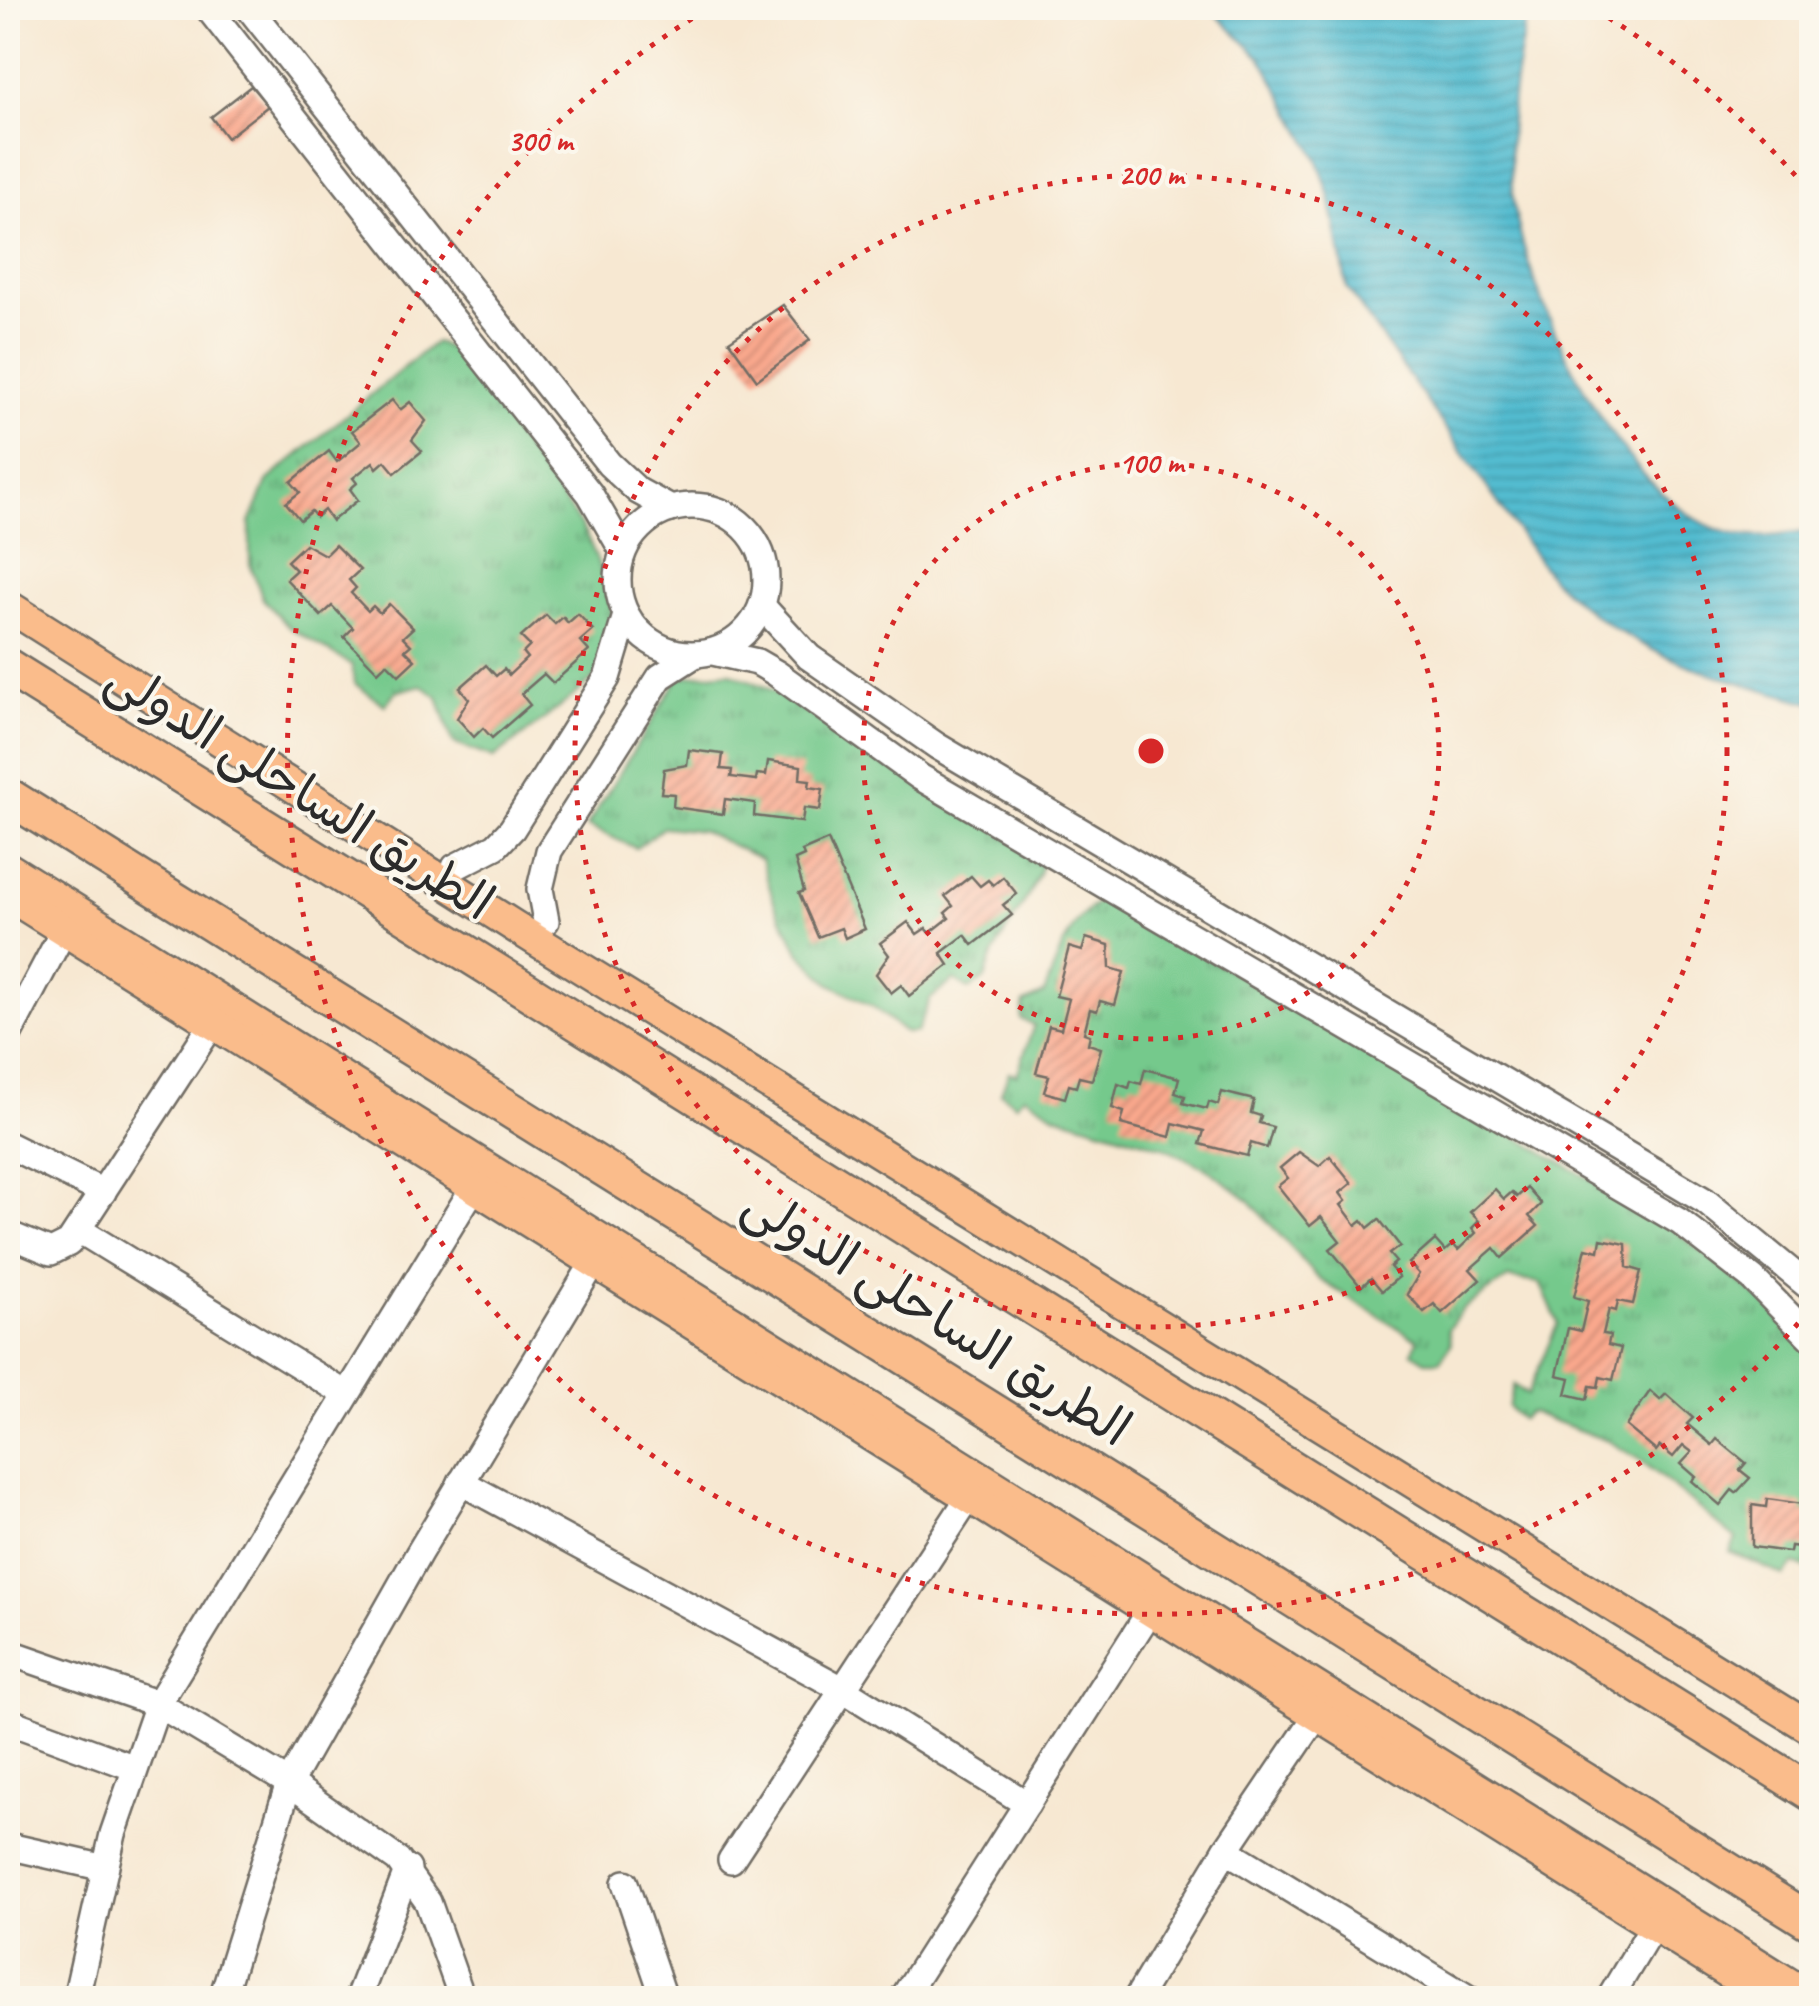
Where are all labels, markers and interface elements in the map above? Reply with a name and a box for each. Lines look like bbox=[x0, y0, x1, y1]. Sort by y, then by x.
text: 300 m bbox=[508, 122, 575, 160]
text: 200 m bbox=[1119, 156, 1186, 194]
text: 100 m bbox=[1119, 444, 1186, 482]
street label: الطريق الساحلى الدولى bbox=[95, 645, 505, 935]
centre of rings bbox=[1133, 733, 1169, 769]
street label: الطريق الساحلى الدولى bbox=[732, 1171, 1142, 1461]

